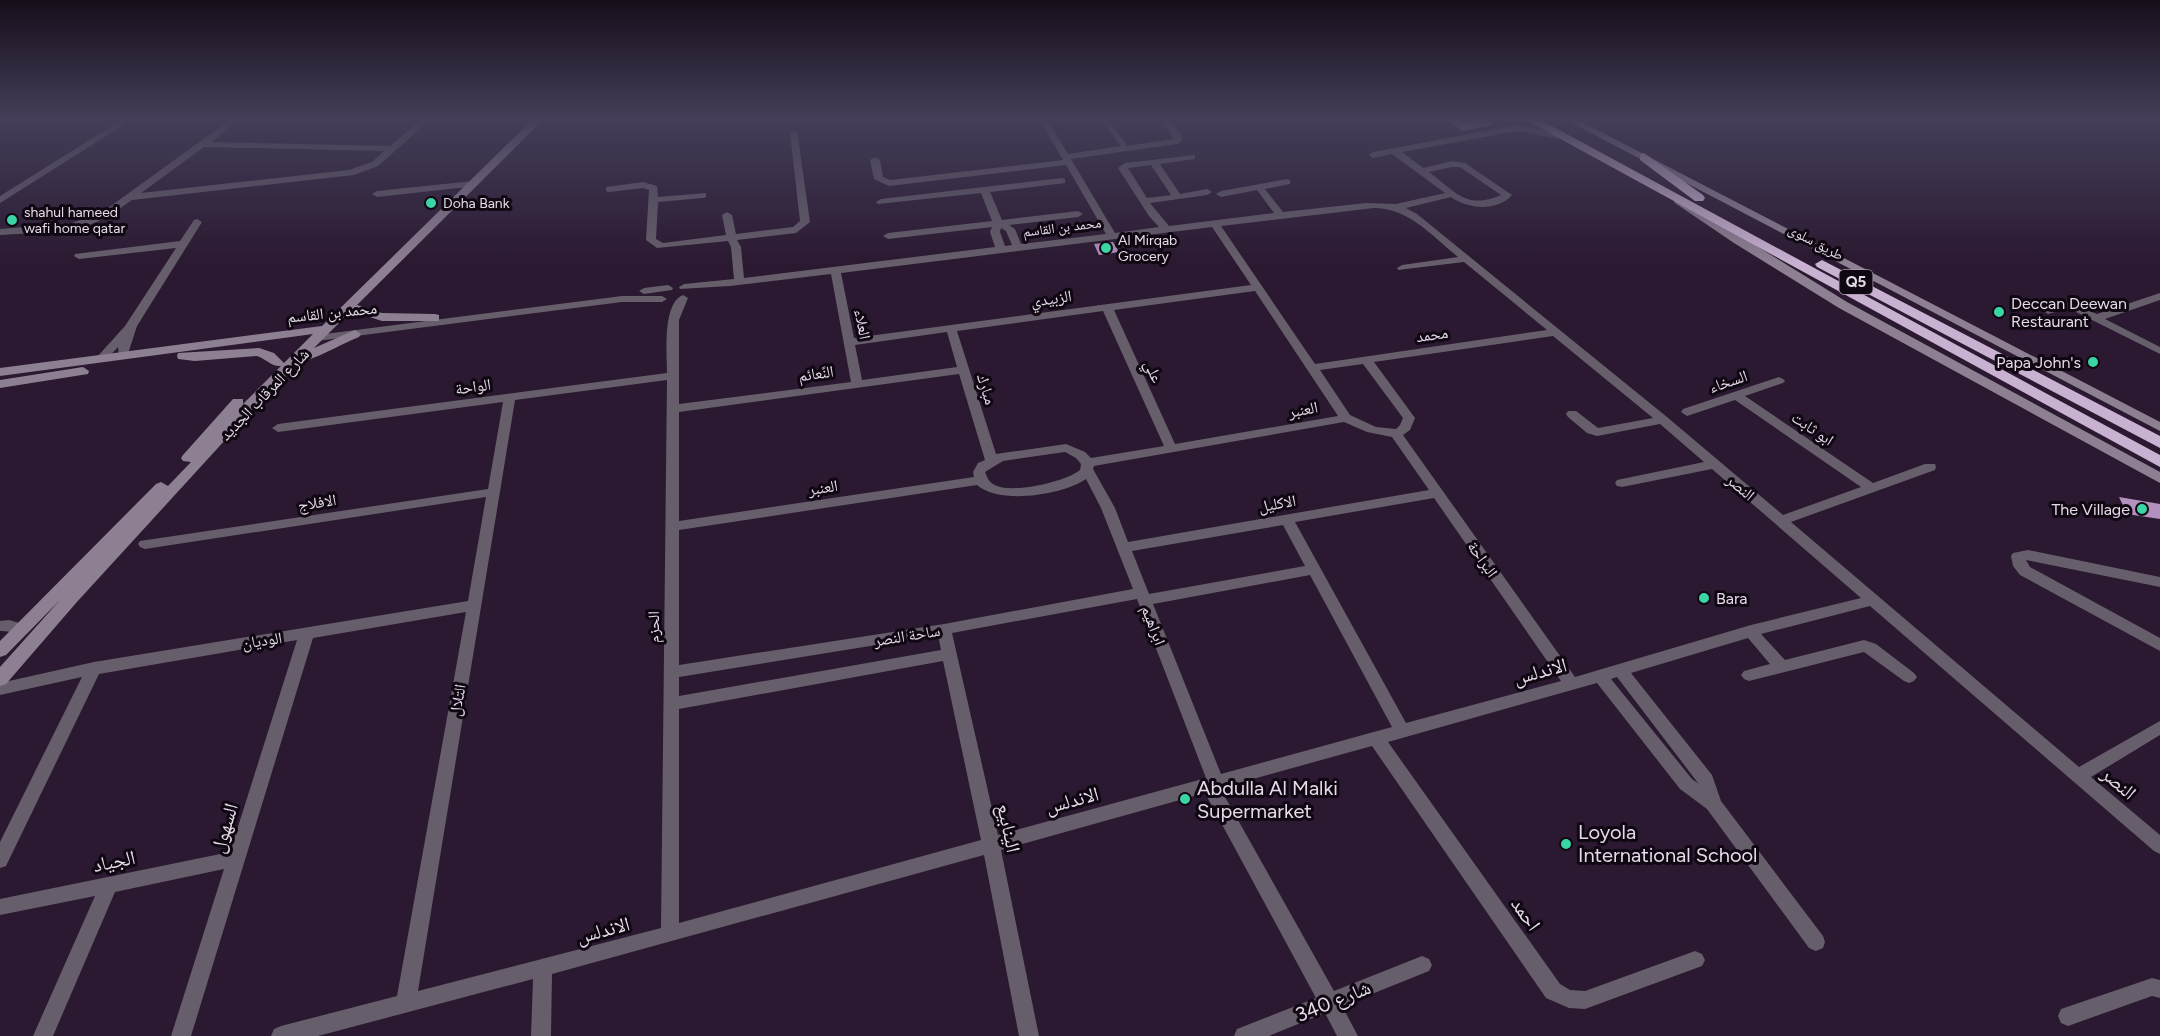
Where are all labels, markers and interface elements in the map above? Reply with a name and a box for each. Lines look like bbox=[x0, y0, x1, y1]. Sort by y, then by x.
place label: Doha Bank bbox=[443, 195, 510, 212]
marker: Doha Bank bbox=[424, 196, 438, 210]
place label: shahul hameed wafi home qatar bbox=[24, 204, 125, 237]
marker: shahul hameed wafi home qatar bbox=[5, 213, 19, 227]
street label: محمد بن القاسم bbox=[1022, 214, 1102, 242]
street label: طريق سلوى bbox=[1785, 221, 1846, 265]
place label: Al Mirqab Grocery bbox=[1118, 232, 1177, 265]
marker: Al Mirqab Grocery bbox=[1099, 241, 1113, 255]
road number: Q5 bbox=[1840, 270, 1872, 294]
street label: الزبيدي bbox=[1029, 286, 1073, 314]
place label: Deccan Deewan Restaurant bbox=[2011, 294, 2127, 331]
street label: محمد بن القاسم bbox=[286, 298, 378, 328]
marker: Deccan Deewan Restaurant bbox=[1992, 305, 2006, 319]
street label: العلاء bbox=[850, 307, 875, 341]
street label: محمد bbox=[1415, 323, 1449, 346]
street label: شارع المرقاب الجديد bbox=[216, 345, 314, 445]
place label: Papa John's bbox=[1996, 353, 2081, 372]
marker: Papa John's bbox=[2086, 355, 2100, 369]
street label: علي bbox=[1137, 357, 1167, 387]
street label: النًعائم bbox=[797, 362, 835, 386]
street label: السخاء bbox=[1706, 366, 1750, 397]
street label: مبارك bbox=[973, 371, 1000, 407]
street label: الواحة bbox=[454, 375, 492, 398]
street label: العنبر bbox=[1286, 397, 1319, 422]
street label: ابو ثابت bbox=[1788, 407, 1837, 449]
street label: النصر bbox=[1722, 470, 1759, 505]
street label: العنبر bbox=[806, 476, 839, 499]
street label: الافلاج bbox=[296, 490, 338, 516]
street label: الاكليل bbox=[1257, 491, 1298, 517]
place label: The Village bbox=[2051, 500, 2130, 519]
marker: The Village bbox=[2135, 502, 2149, 516]
street label: البراحة bbox=[1463, 538, 1502, 581]
place label: Bara bbox=[1716, 589, 1748, 608]
marker: Bara bbox=[1697, 591, 1711, 605]
street label: ابراهيم bbox=[1136, 603, 1170, 648]
street label: الحزم bbox=[644, 611, 664, 643]
street label: ساحة النصر bbox=[872, 621, 942, 650]
street label: الوديان bbox=[241, 628, 284, 654]
street label: الاندلس bbox=[1510, 652, 1570, 690]
street label: التلال bbox=[445, 683, 471, 718]
street label: النصر bbox=[2096, 761, 2141, 805]
place label: Abdulla Al Malki Supermarket bbox=[1197, 776, 1338, 823]
street label: الاندلس bbox=[1042, 781, 1102, 819]
marker: Abdulla Al Malki Supermarket bbox=[1178, 792, 1192, 806]
street label: السهول bbox=[205, 800, 243, 856]
street label: الينابيع bbox=[991, 801, 1026, 855]
place label: Loyola International School bbox=[1578, 820, 1758, 867]
marker: Loyola International School bbox=[1559, 837, 1573, 851]
street label: الجياد bbox=[91, 845, 137, 877]
street label: احمد bbox=[1506, 893, 1546, 935]
street label: الاندلس bbox=[573, 911, 633, 949]
street label: شارع 340 bbox=[1292, 975, 1375, 1028]

